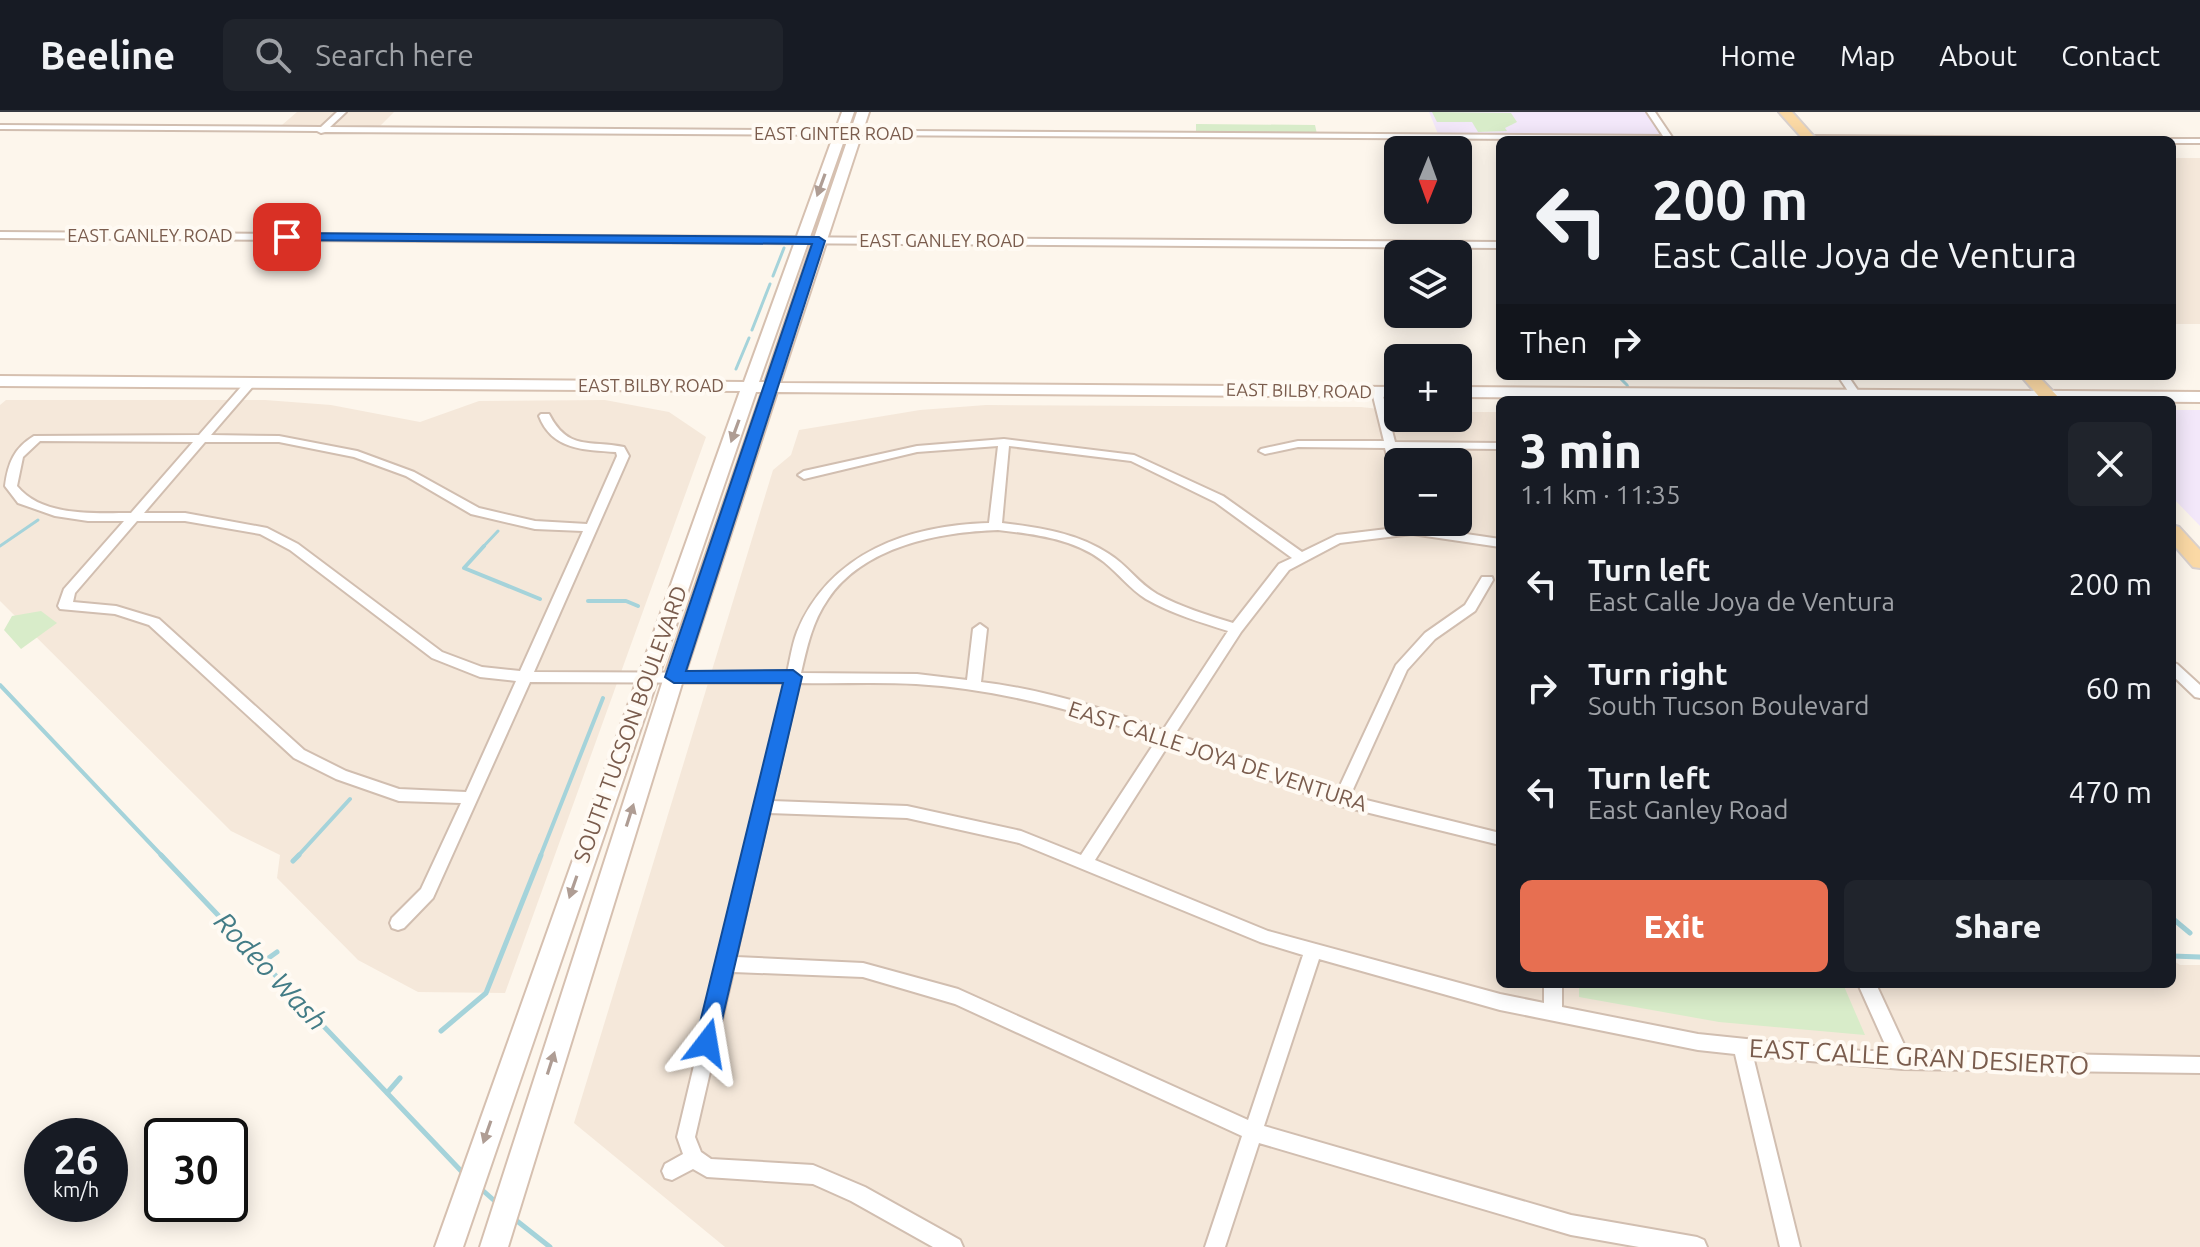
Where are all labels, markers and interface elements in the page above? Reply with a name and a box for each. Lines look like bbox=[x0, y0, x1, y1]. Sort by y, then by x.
search box bbox=[223, 19, 783, 91]
icon: search bbox=[251, 33, 295, 77]
text: Beeline bbox=[40, 34, 175, 76]
text: Search here bbox=[315, 38, 474, 72]
text: Home bbox=[1721, 40, 1796, 71]
text: Map bbox=[1840, 40, 1895, 71]
text: About bbox=[1939, 40, 2017, 71]
text: Contact bbox=[2061, 40, 2160, 71]
street label: EAST GINTER ROAD bbox=[754, 123, 914, 143]
north arrow bbox=[1384, 136, 1472, 224]
map controls bbox=[1384, 136, 1472, 536]
icon: left bbox=[1520, 168, 1624, 272]
text: 200 m bbox=[1652, 168, 1808, 231]
one-way arrow bbox=[814, 173, 827, 197]
pin bbox=[253, 203, 321, 271]
icon: arrive bbox=[265, 215, 309, 259]
street label: EAST GANLEY ROAD bbox=[67, 225, 233, 245]
street label: EAST GANLEY ROAD bbox=[859, 230, 1025, 250]
text: East Calle Joya de Ventura bbox=[1652, 234, 2077, 275]
button: layers bbox=[1384, 240, 1472, 328]
icon: right bbox=[1604, 320, 1648, 364]
text: Then bbox=[1520, 325, 1588, 359]
button: + bbox=[1384, 344, 1472, 432]
street label: EAST BILBY ROAD bbox=[578, 375, 724, 395]
street label: EAST BILBY ROAD bbox=[1226, 379, 1372, 401]
one-way arrow bbox=[729, 419, 741, 443]
button: close bbox=[2068, 422, 2152, 506]
text: 3 min bbox=[1520, 423, 1642, 477]
button: − bbox=[1384, 448, 1472, 536]
text: 1.1 km · 11:35 bbox=[1520, 480, 1681, 509]
text: Turn left bbox=[1588, 553, 1710, 587]
icon: left bbox=[1520, 562, 1564, 606]
text: 200 m bbox=[2068, 567, 2152, 601]
street label: SOUTH TUCSON BOULEVARD bbox=[568, 582, 691, 866]
text: East Calle Joya de Ventura bbox=[1588, 587, 1895, 616]
text: Turn right bbox=[1588, 657, 1728, 691]
icon: right bbox=[1520, 666, 1564, 710]
text: 60 m bbox=[2085, 671, 2152, 705]
text: South Tucson Boulevard bbox=[1588, 691, 1869, 720]
street label: EAST CALLE JOYA DE VENTURA bbox=[1066, 695, 1371, 816]
text: Turn left bbox=[1588, 761, 1710, 795]
icon: left bbox=[1520, 770, 1564, 814]
text: 470 m bbox=[2068, 775, 2152, 809]
text: East Ganley Road bbox=[1588, 795, 1788, 824]
one-way arrow bbox=[624, 803, 637, 827]
one-way arrow bbox=[566, 875, 578, 899]
button: Exit bbox=[1520, 880, 1828, 972]
button: Share bbox=[1844, 880, 2152, 972]
water label: Rodeo Wash bbox=[209, 905, 334, 1036]
position arrow bbox=[665, 1001, 749, 1085]
street label: EAST CALLE GRAN DESIERTO bbox=[1748, 1033, 2090, 1080]
one-way arrow bbox=[545, 1051, 557, 1075]
speed limit sign: 30 bbox=[144, 1118, 248, 1222]
one-way arrow bbox=[480, 1120, 492, 1144]
text: 26 bbox=[53, 1137, 99, 1182]
text: km/h bbox=[53, 1178, 99, 1201]

